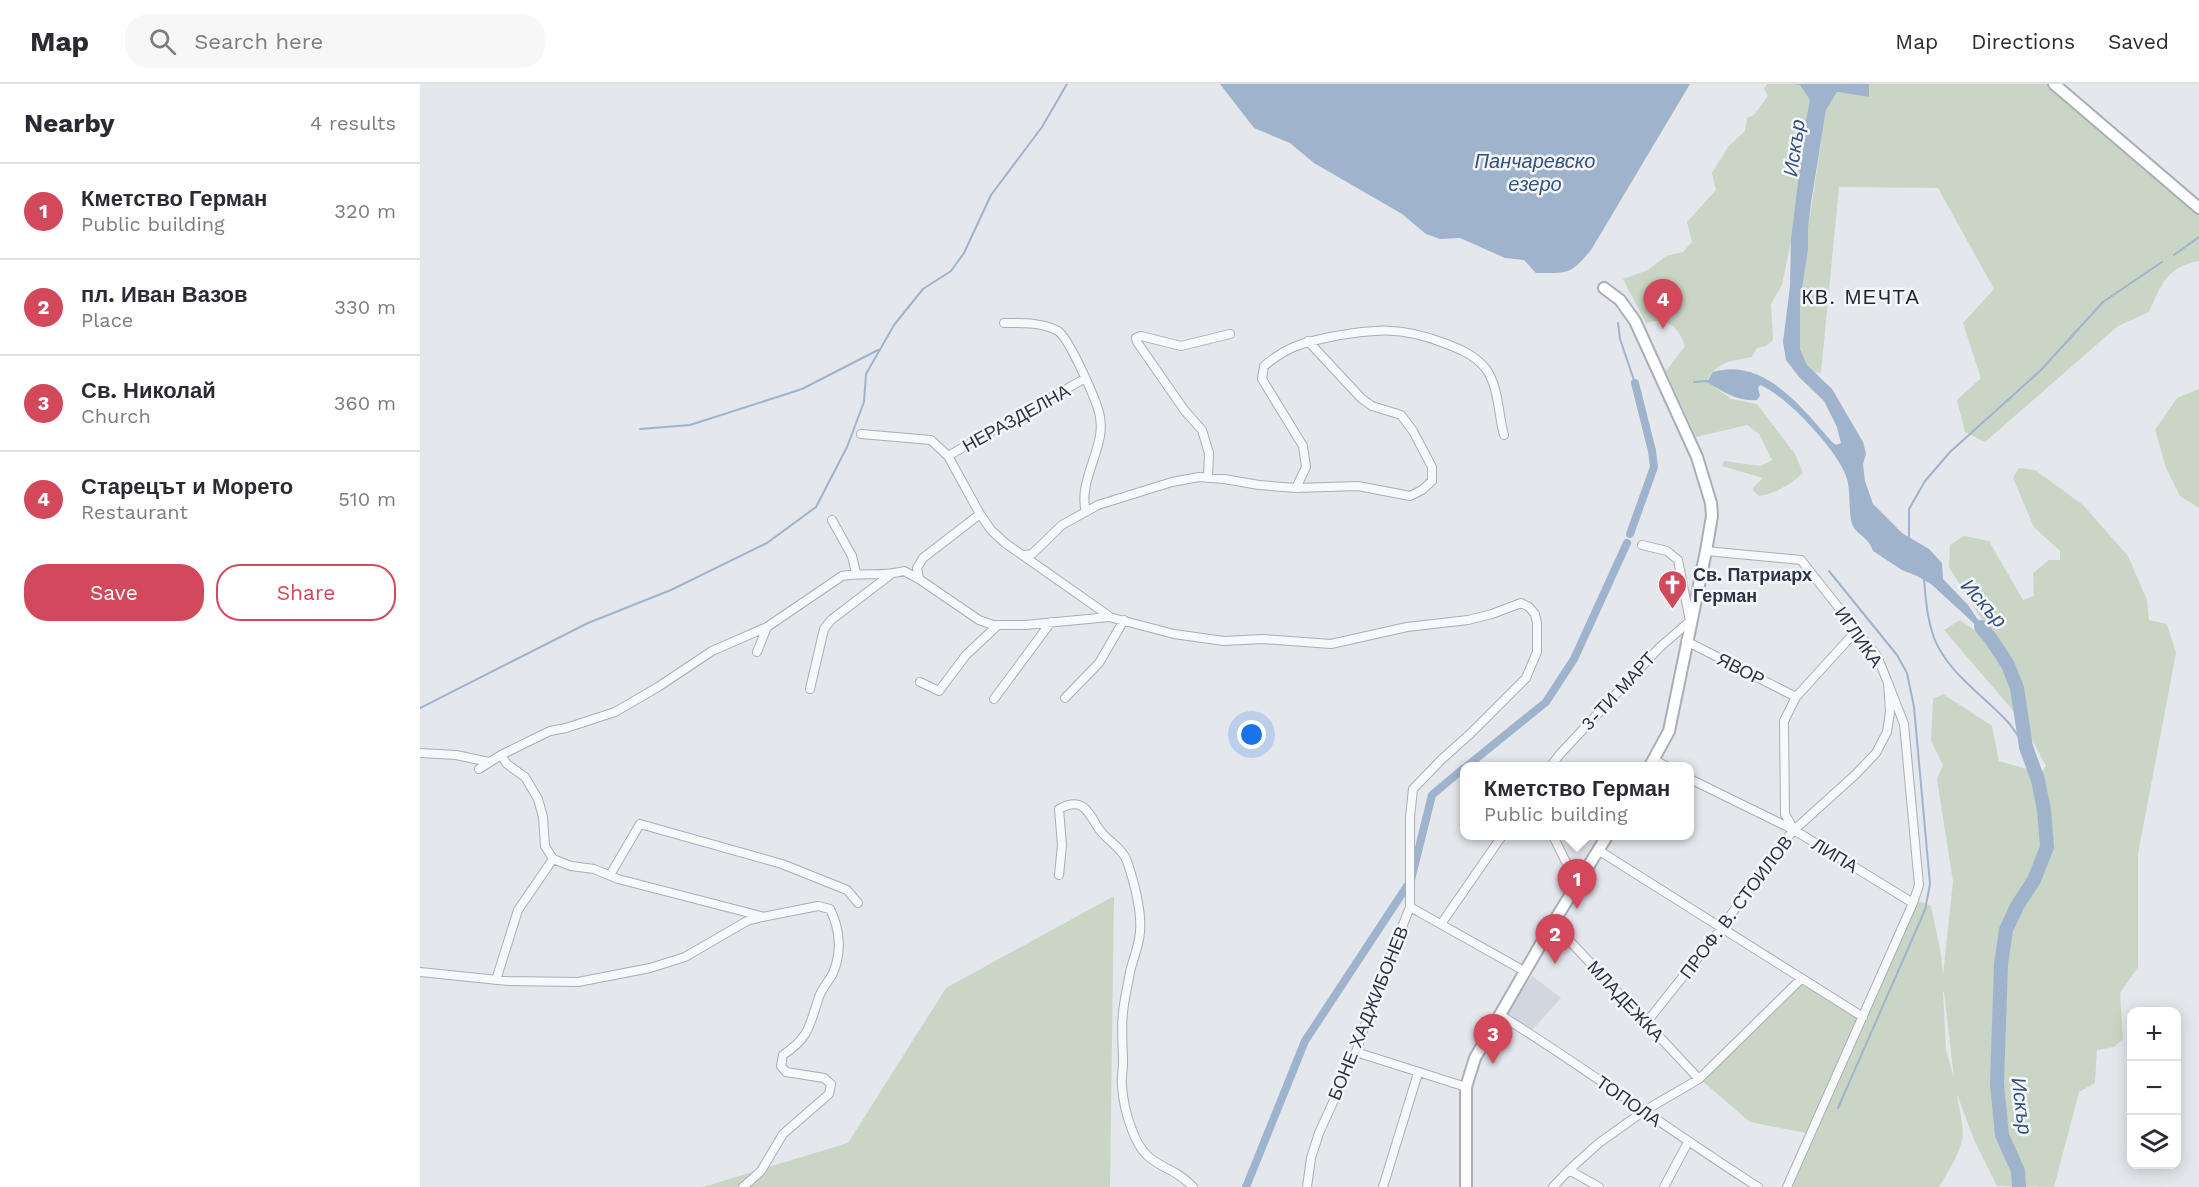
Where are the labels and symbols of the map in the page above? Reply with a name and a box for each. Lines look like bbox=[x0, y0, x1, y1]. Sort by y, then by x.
water label: Искър bbox=[1778, 118, 1810, 178]
water label: Панчаревско езеро bbox=[1475, 149, 1595, 196]
pin: 4 bbox=[1644, 280, 1682, 329]
district label: КВ. МЕЧТА bbox=[1802, 285, 1920, 309]
street label: НЕРАЗДЕЛНА bbox=[959, 380, 1073, 456]
place label: Св. Патриарх Герман bbox=[1693, 564, 1812, 606]
church icon: Св. Патриарх Герман bbox=[1656, 568, 1688, 610]
water label: Искър bbox=[1956, 574, 2012, 632]
street label: ИГЛИКА bbox=[1831, 603, 1887, 671]
street label: 3-ТИ МАРТ bbox=[1577, 648, 1659, 734]
street label: ЯВОР bbox=[1714, 648, 1768, 690]
your location bbox=[1237, 720, 1266, 749]
street label: ПРОФ. В. СТОИЛОВ bbox=[1675, 831, 1797, 983]
street label: ЛИПА bbox=[1808, 833, 1862, 877]
pin: 1 bbox=[1558, 860, 1596, 909]
pin: 2 bbox=[1536, 914, 1574, 964]
street label: БОНЕ ХАДЖИБОНЕВ bbox=[1323, 923, 1413, 1103]
street label: МЛАДЕЖКА bbox=[1583, 956, 1669, 1046]
pin: 3 bbox=[1474, 1014, 1512, 1064]
street label: ТОПОЛА bbox=[1592, 1071, 1666, 1131]
water label: Искър bbox=[2007, 1076, 2037, 1136]

